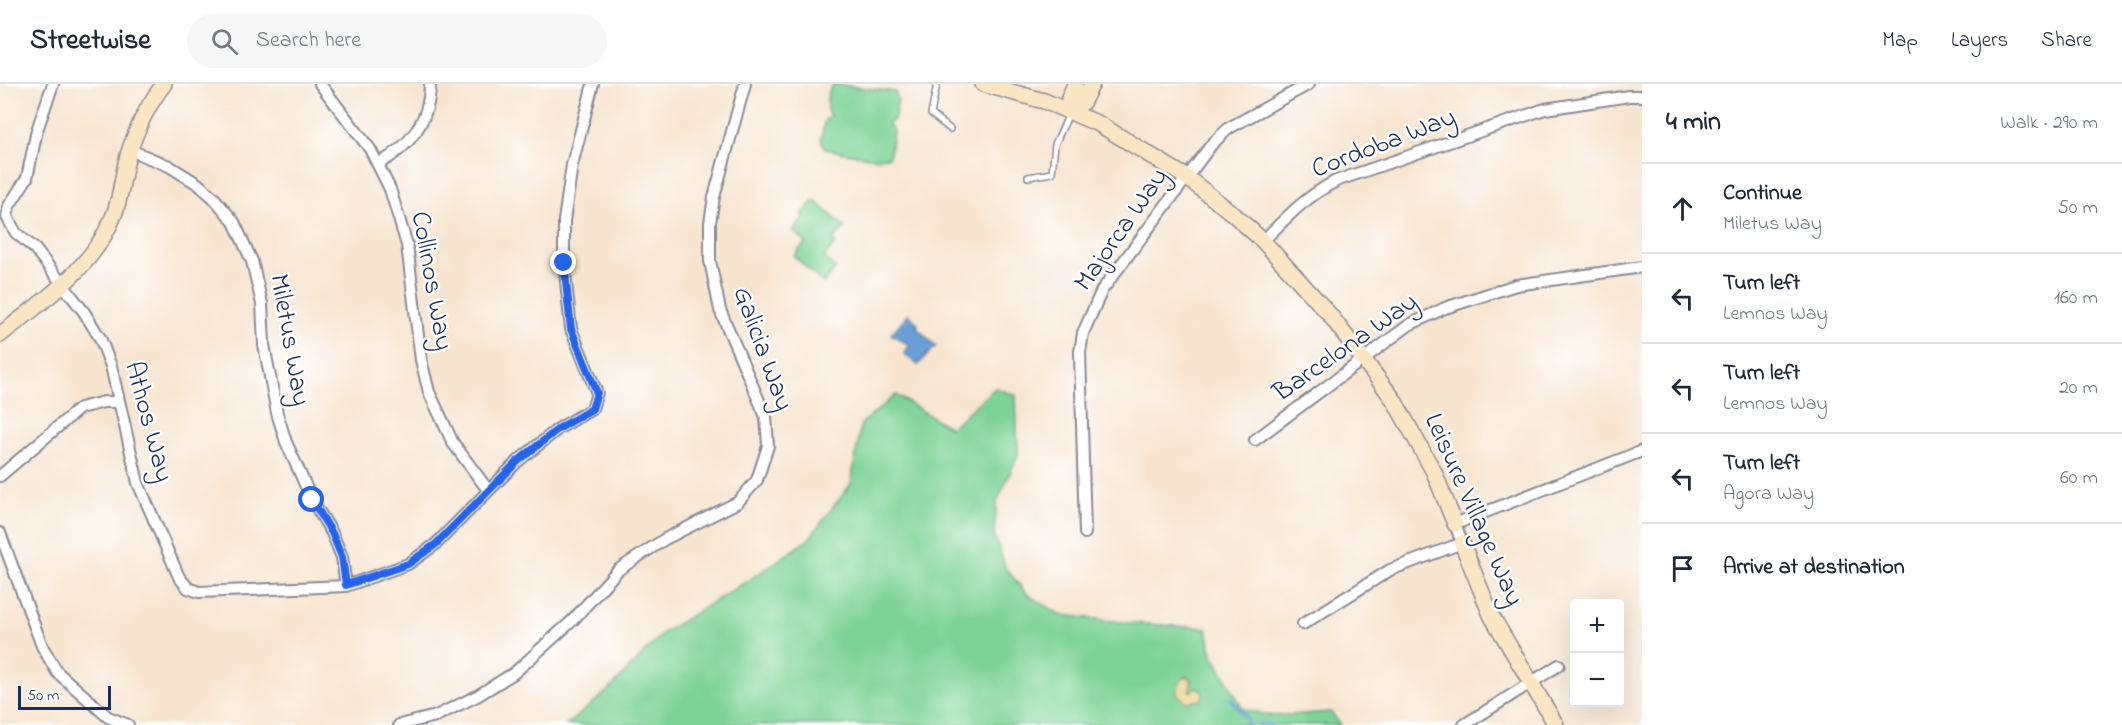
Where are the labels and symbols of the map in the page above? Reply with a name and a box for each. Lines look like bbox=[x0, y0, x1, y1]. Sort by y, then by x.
street label: Cordoba Way bbox=[1306, 99, 1462, 189]
street label: Majorca Way bbox=[1065, 160, 1179, 300]
street label: Collinos Way bbox=[400, 209, 462, 353]
route end bbox=[550, 249, 576, 275]
street label: Miletus Way bbox=[258, 271, 320, 409]
street label: Galicia Way bbox=[722, 281, 802, 417]
street label: Barcelona Way bbox=[1265, 284, 1426, 413]
street label: Athos Way bbox=[113, 357, 183, 487]
street label: Leisure Village Way bbox=[1413, 407, 1533, 613]
route start bbox=[298, 486, 324, 512]
scale bar bbox=[18, 683, 111, 710]

